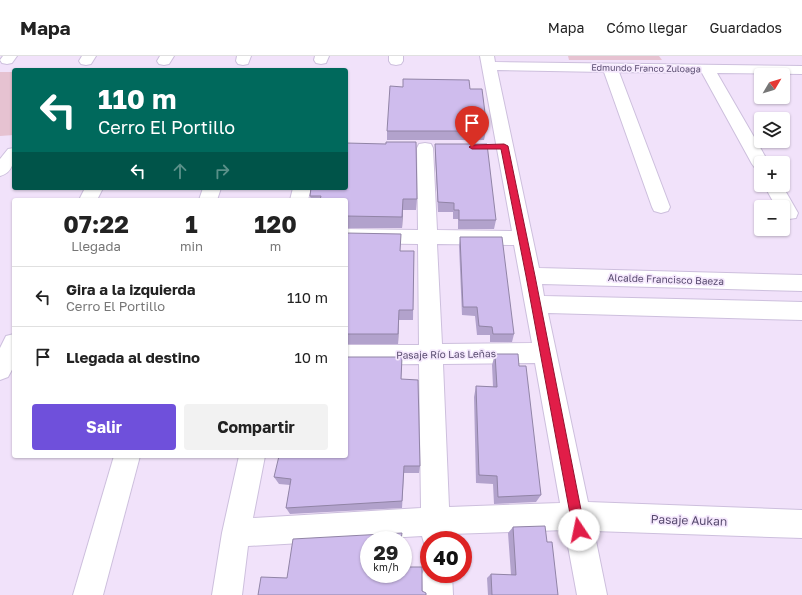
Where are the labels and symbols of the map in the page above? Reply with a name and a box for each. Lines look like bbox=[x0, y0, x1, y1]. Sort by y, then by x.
street label: Edmundo Franco Zuloaga bbox=[591, 62, 701, 74]
north arrow bbox=[754, 68, 790, 104]
pin bbox=[455, 106, 489, 147]
street label: Alcalde Francisco Baeza bbox=[608, 271, 724, 287]
street label: Pasaje Río Las Leñas bbox=[396, 347, 496, 361]
position arrow bbox=[558, 509, 600, 551]
street label: Pasaje Aukan bbox=[650, 511, 728, 529]
speed limit sign: 40 bbox=[420, 531, 472, 583]

